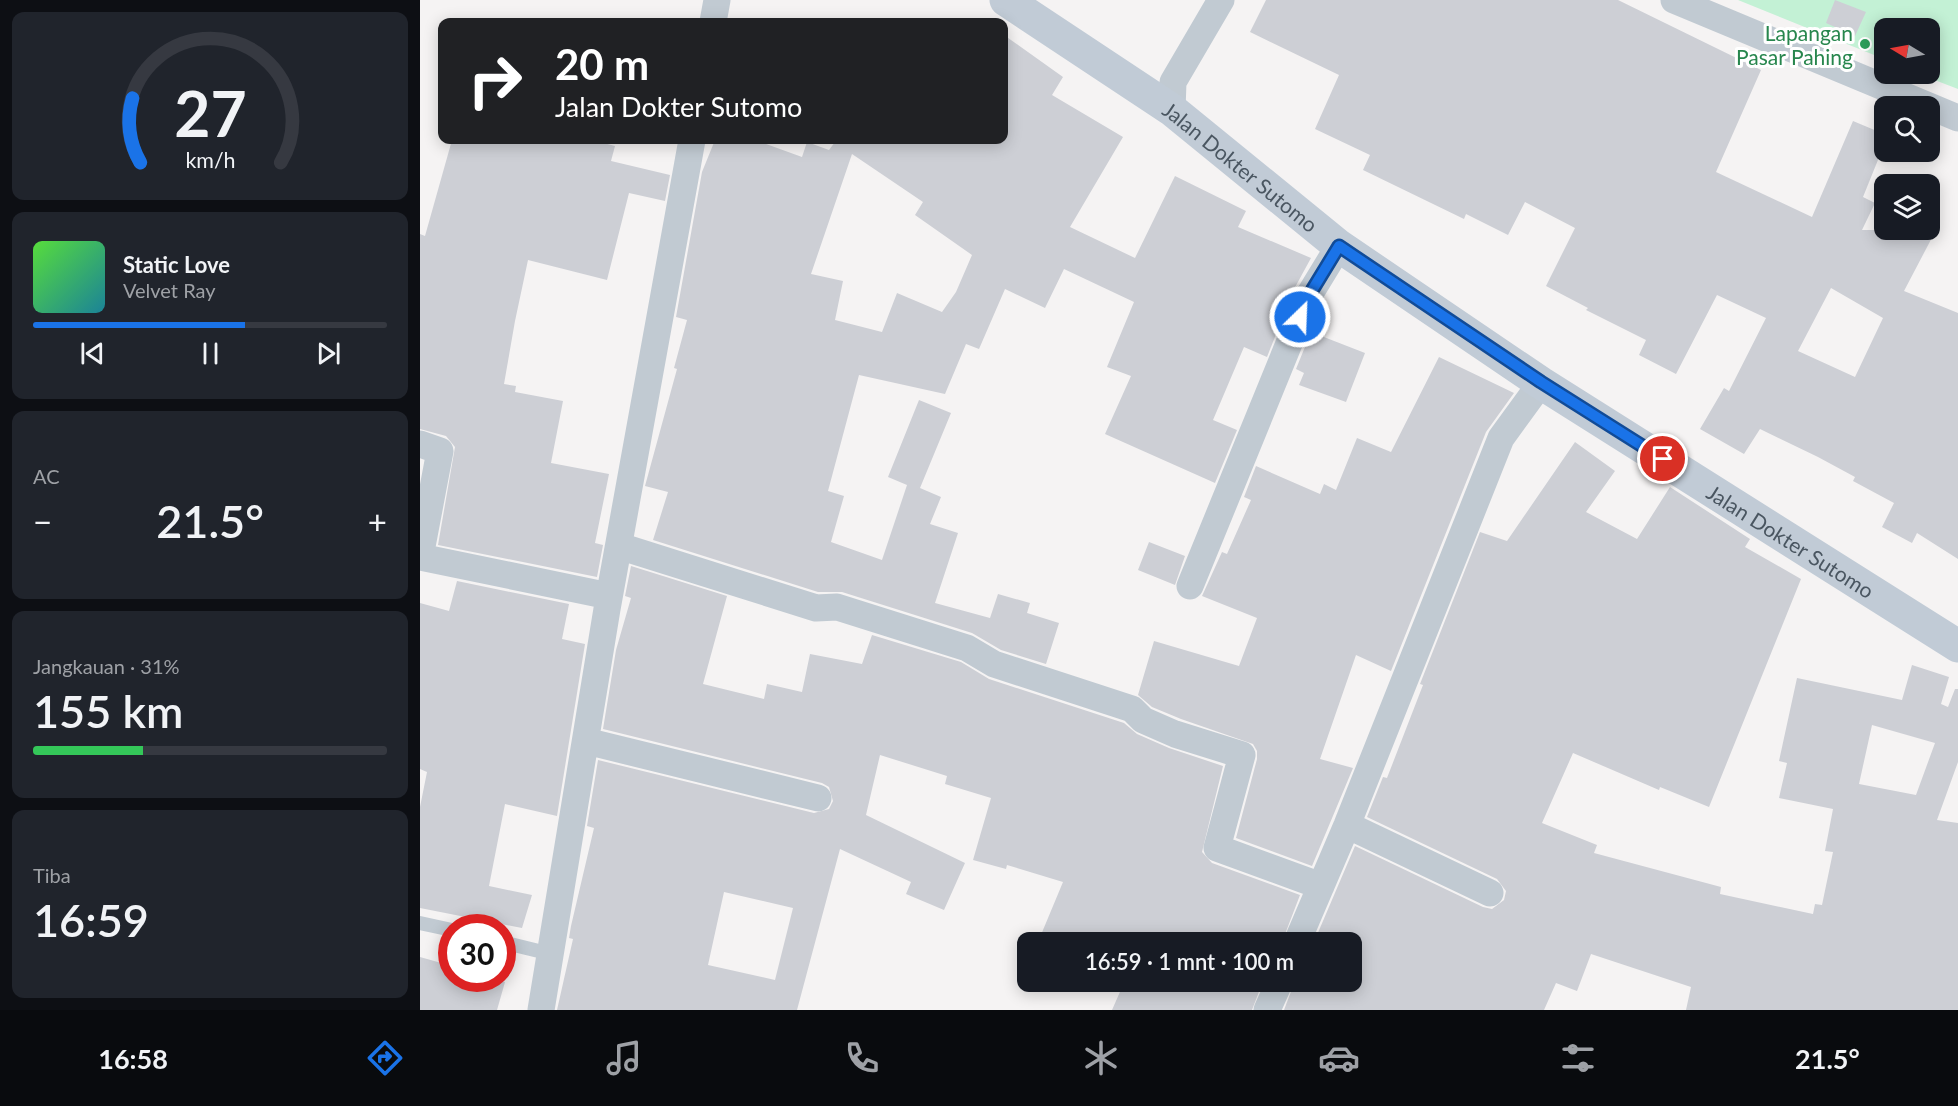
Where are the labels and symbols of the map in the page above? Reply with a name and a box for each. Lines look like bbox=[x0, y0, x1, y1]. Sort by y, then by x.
north arrow bbox=[1874, 18, 1940, 84]
place label: Lapangan Pasar Pahing bbox=[1736, 20, 1853, 69]
marker: Lapangan Pasar Pahing bbox=[1858, 37, 1872, 51]
street label: Jalan Dokter Sutomo bbox=[1159, 95, 1323, 237]
position arrow bbox=[1268, 285, 1332, 349]
pin bbox=[1637, 433, 1688, 484]
street label: Jalan Dokter Sutomo bbox=[1703, 479, 1879, 603]
speed limit sign: 30 bbox=[438, 914, 516, 992]

